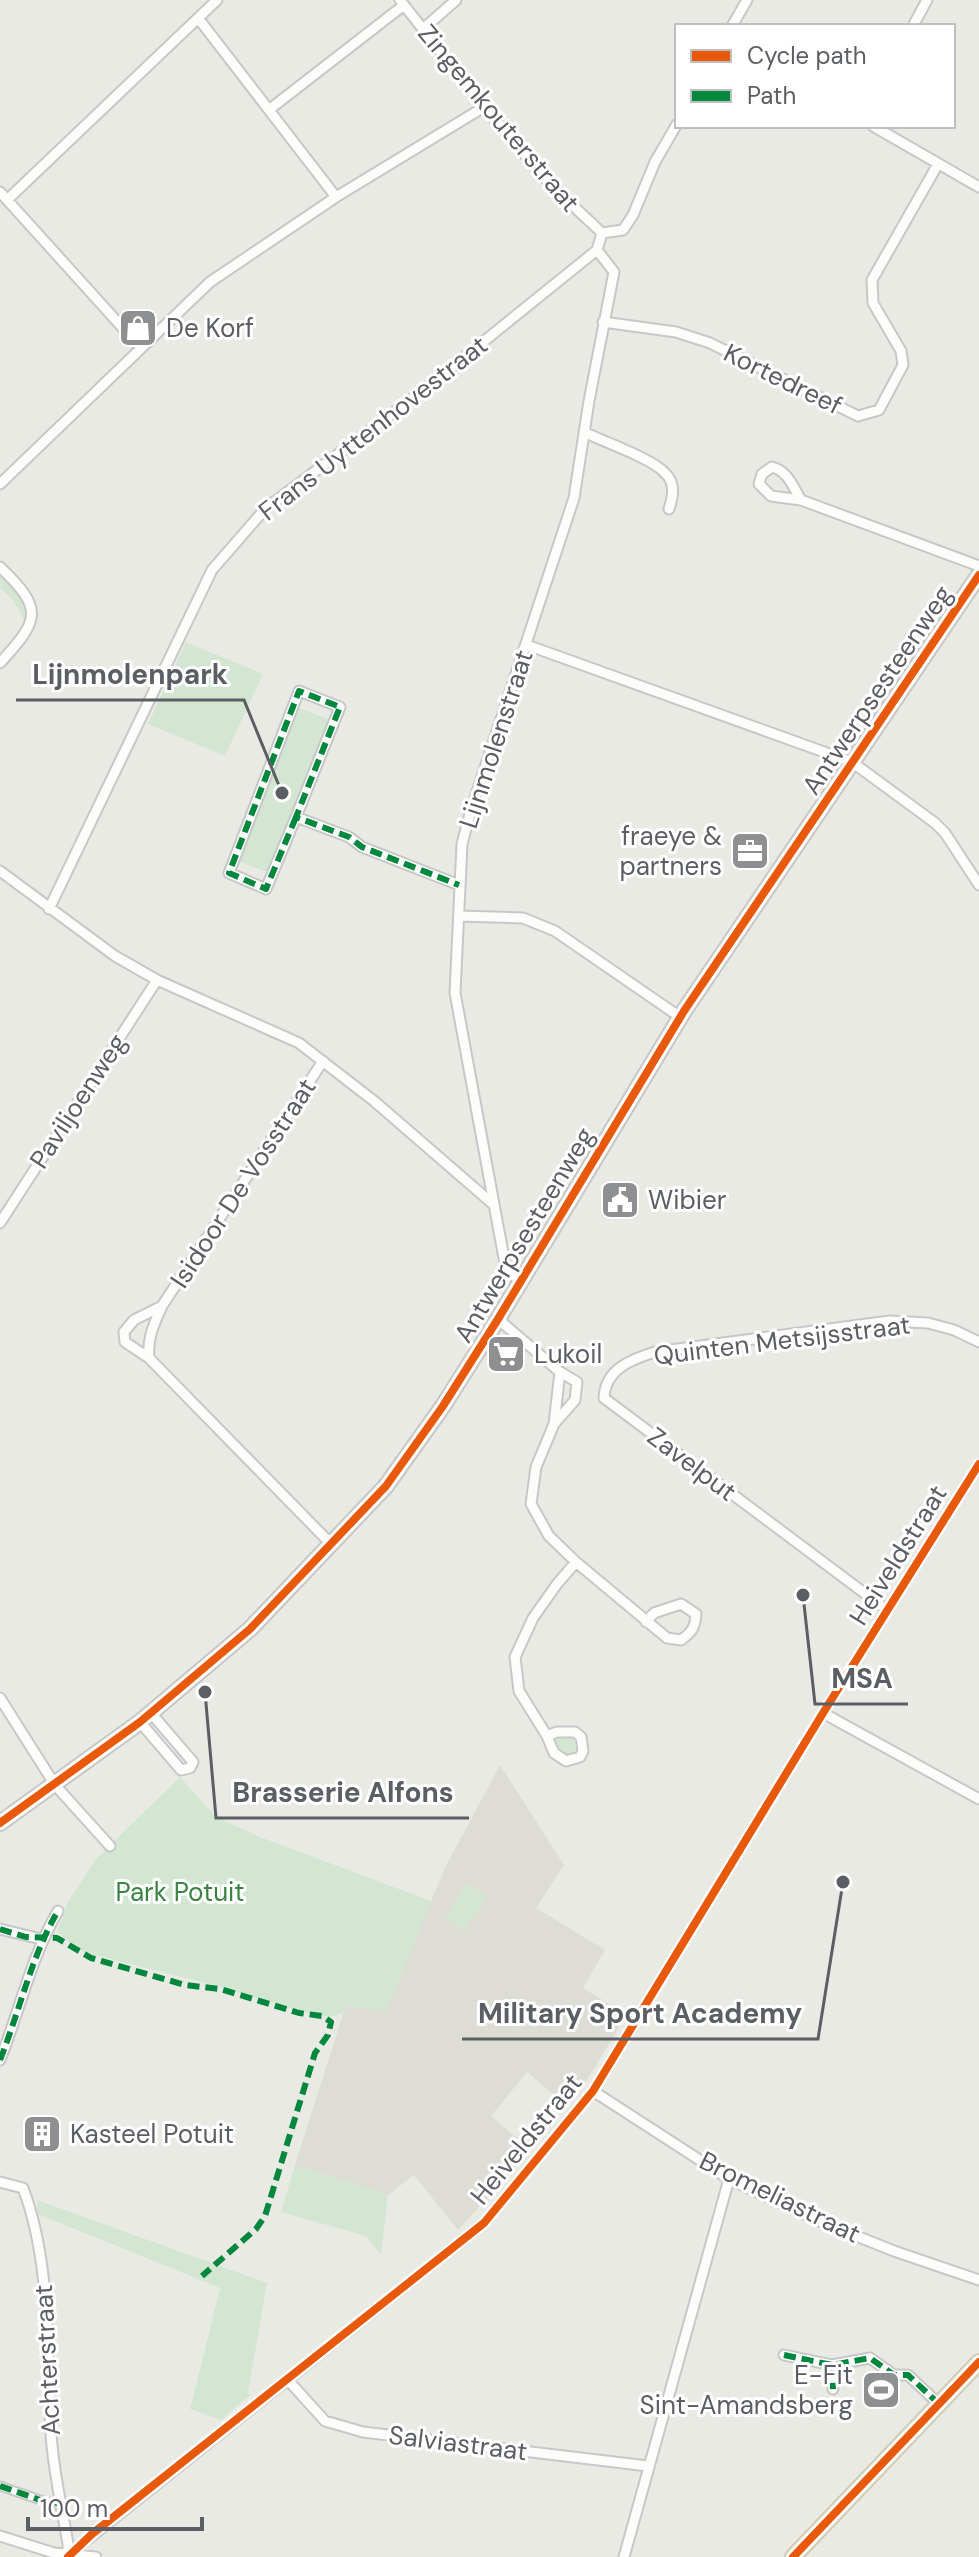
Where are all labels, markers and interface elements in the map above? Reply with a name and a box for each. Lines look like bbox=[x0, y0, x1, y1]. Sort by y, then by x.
street label: Zingemkouterstraat bbox=[411, 17, 587, 219]
legend bbox=[675, 24, 955, 128]
text: Cycle path bbox=[747, 40, 866, 71]
text: Path bbox=[747, 80, 796, 111]
shop icon: De Korf bbox=[117, 307, 159, 349]
place label: De Korf bbox=[166, 311, 254, 345]
street label: Frans Uyttenhovestraat bbox=[252, 328, 494, 528]
street label: Kortedreef bbox=[718, 336, 848, 422]
street label: Antwerpsesteenweg bbox=[794, 579, 960, 801]
street label: Lijnmolenstraat bbox=[451, 645, 541, 833]
callout: Lijnmolenpark bbox=[16, 648, 244, 700]
text: Lijnmolenpark bbox=[32, 656, 228, 693]
place label: fraeye & partners bbox=[619, 819, 722, 883]
office icon: fraeye & partners bbox=[729, 830, 771, 872]
street label: Paviljoenweg bbox=[22, 1027, 134, 1175]
street label: Isidoor De Vosstraat bbox=[163, 1072, 323, 1294]
street label: Antwerpsesteenweg bbox=[446, 1121, 602, 1349]
public building icon: Wibier bbox=[599, 1179, 641, 1221]
place label: Wibier bbox=[648, 1183, 726, 1217]
street label: Quinten Metsijsstraat bbox=[652, 1307, 912, 1373]
supermarket icon: Lukoil bbox=[485, 1333, 527, 1375]
place label: Lukoil bbox=[534, 1337, 602, 1371]
street label: Zavelput bbox=[641, 1420, 743, 1508]
street label: Heiveldstraat bbox=[841, 1479, 955, 1631]
callout: MSA bbox=[815, 1652, 908, 1704]
text: MSA bbox=[831, 1660, 893, 1697]
callout: Brasserie Alfons bbox=[216, 1766, 469, 1818]
text: Brasserie Alfons bbox=[232, 1774, 454, 1811]
park label: Park Potuit bbox=[115, 1875, 245, 1909]
callout: Military Sport Academy bbox=[462, 1987, 818, 2039]
text: Military Sport Academy bbox=[478, 1995, 802, 2032]
street label: Heiveldstraat bbox=[463, 2067, 589, 2211]
building icon: Kasteel Potuit bbox=[21, 2113, 63, 2155]
place label: Kasteel Potuit bbox=[70, 2117, 234, 2151]
street label: Bromeliastraat bbox=[694, 2143, 866, 2251]
street label: Achterstraat bbox=[26, 2284, 68, 2436]
place label: E-Fit Sint-Amandsberg bbox=[640, 2358, 853, 2422]
sports icon: E-Fit Sint-Amandsberg bbox=[860, 2369, 902, 2411]
street label: Salviastraat bbox=[387, 2418, 529, 2468]
scale bar bbox=[28, 2481, 202, 2531]
text: 100 m bbox=[40, 2493, 108, 2524]

